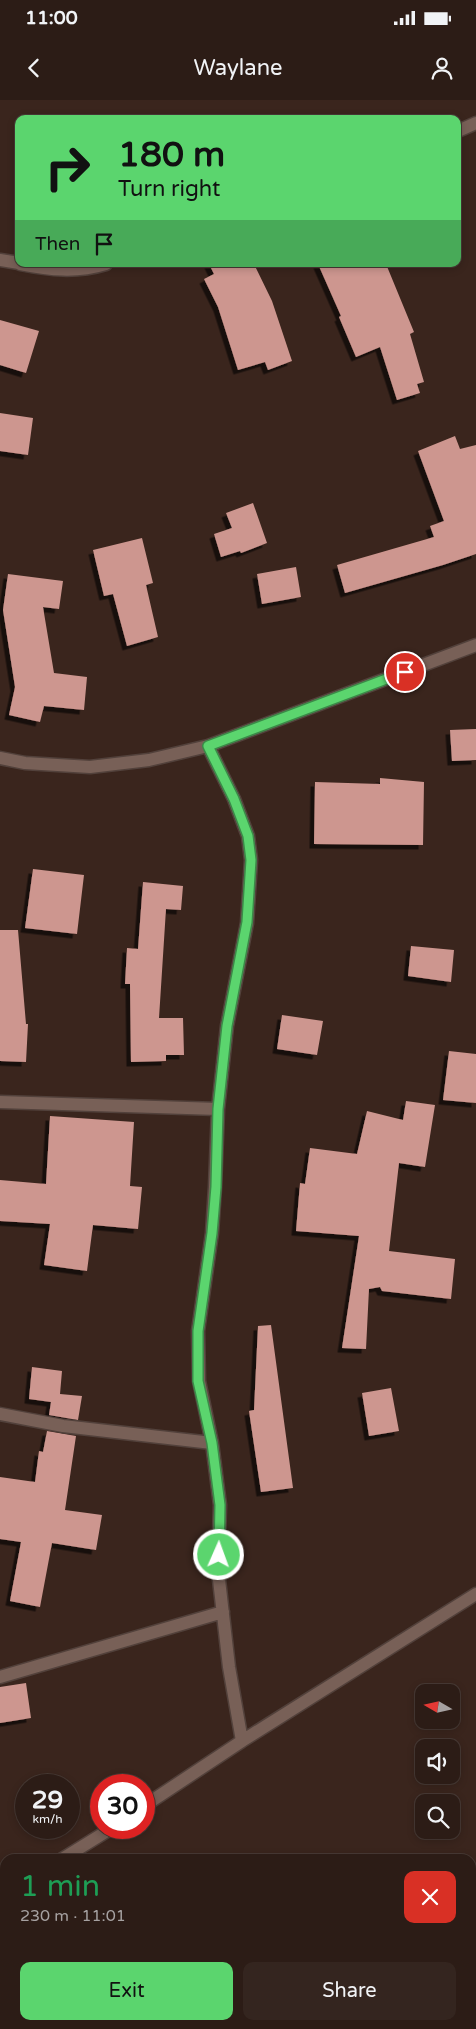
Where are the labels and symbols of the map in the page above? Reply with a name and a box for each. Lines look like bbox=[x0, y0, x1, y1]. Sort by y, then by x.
pin bbox=[384, 651, 426, 693]
position arrow bbox=[192, 1528, 244, 1580]
north arrow bbox=[415, 1684, 460, 1729]
speed limit sign: 30 bbox=[90, 1774, 155, 1839]

